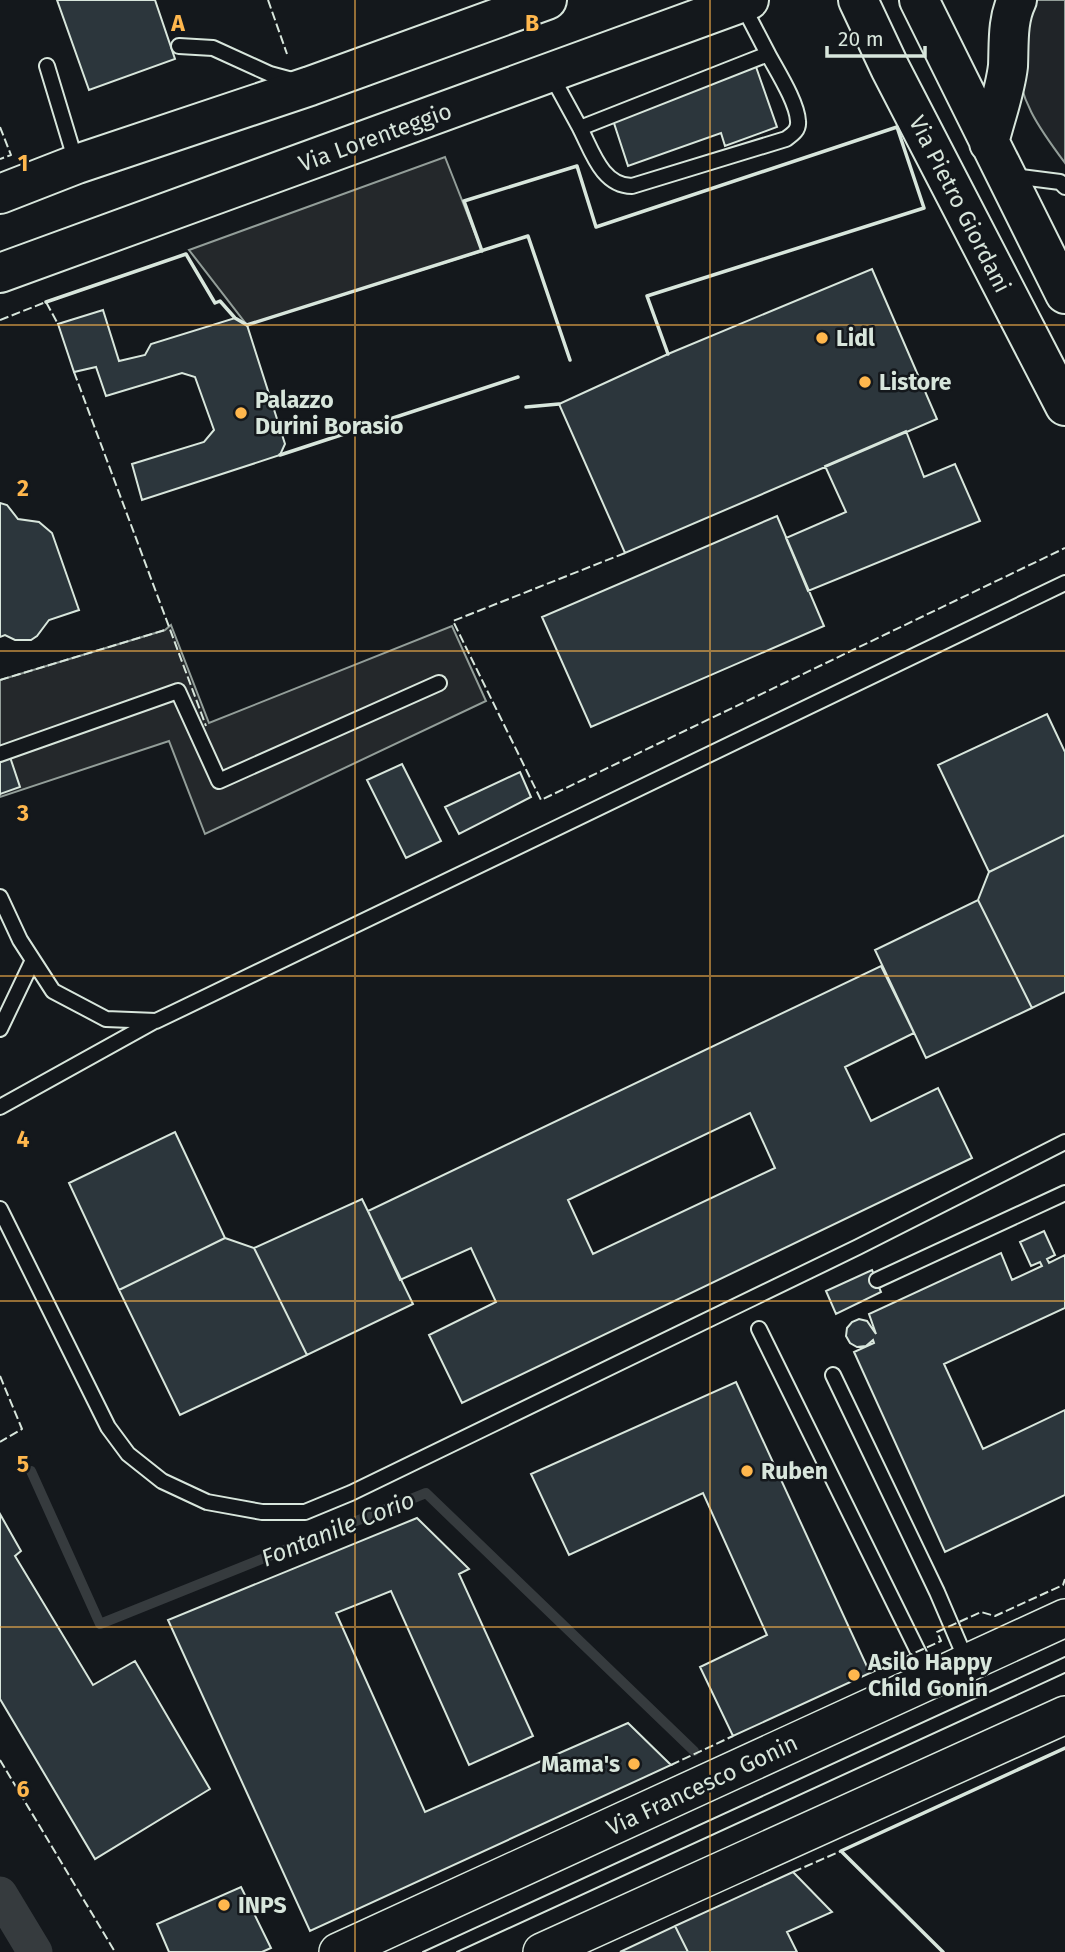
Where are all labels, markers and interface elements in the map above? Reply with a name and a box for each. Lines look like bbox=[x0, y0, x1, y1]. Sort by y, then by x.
text: A bbox=[170, 9, 185, 37]
text: B bbox=[525, 9, 539, 37]
scale bar bbox=[827, 14, 925, 58]
text: 20 m bbox=[838, 26, 884, 52]
street label: Via Lorenteggio bbox=[295, 96, 455, 178]
street label: Via Pietro Giordani bbox=[903, 111, 1017, 297]
text: 1 bbox=[18, 149, 28, 177]
place label: Lidl bbox=[836, 324, 875, 352]
marker: Lidl bbox=[814, 330, 830, 346]
place label: Listore bbox=[879, 368, 952, 396]
marker: Listore bbox=[857, 374, 873, 390]
place label: Palazzo Durini Borasio bbox=[255, 386, 404, 440]
marker: Palazzo Durini Borasio bbox=[233, 405, 249, 421]
text: 2 bbox=[17, 474, 29, 502]
text: 3 bbox=[16, 799, 29, 827]
text: 4 bbox=[17, 1125, 30, 1153]
text: 5 bbox=[17, 1450, 29, 1478]
place label: Ruben bbox=[761, 1457, 828, 1485]
marker: Ruben bbox=[739, 1463, 755, 1479]
water label: Fontanile Corio bbox=[257, 1486, 419, 1572]
place label: Asilo Happy Child Gonin bbox=[867, 1648, 993, 1702]
marker: Asilo Happy Child Gonin bbox=[846, 1667, 862, 1683]
street label: Via Francesco Gonin bbox=[602, 1728, 802, 1842]
place label: Mama's bbox=[541, 1750, 620, 1778]
marker: Mama's bbox=[626, 1756, 642, 1772]
text: 6 bbox=[17, 1775, 30, 1803]
place label: INPS bbox=[238, 1891, 287, 1919]
marker: INPS bbox=[216, 1897, 232, 1913]

